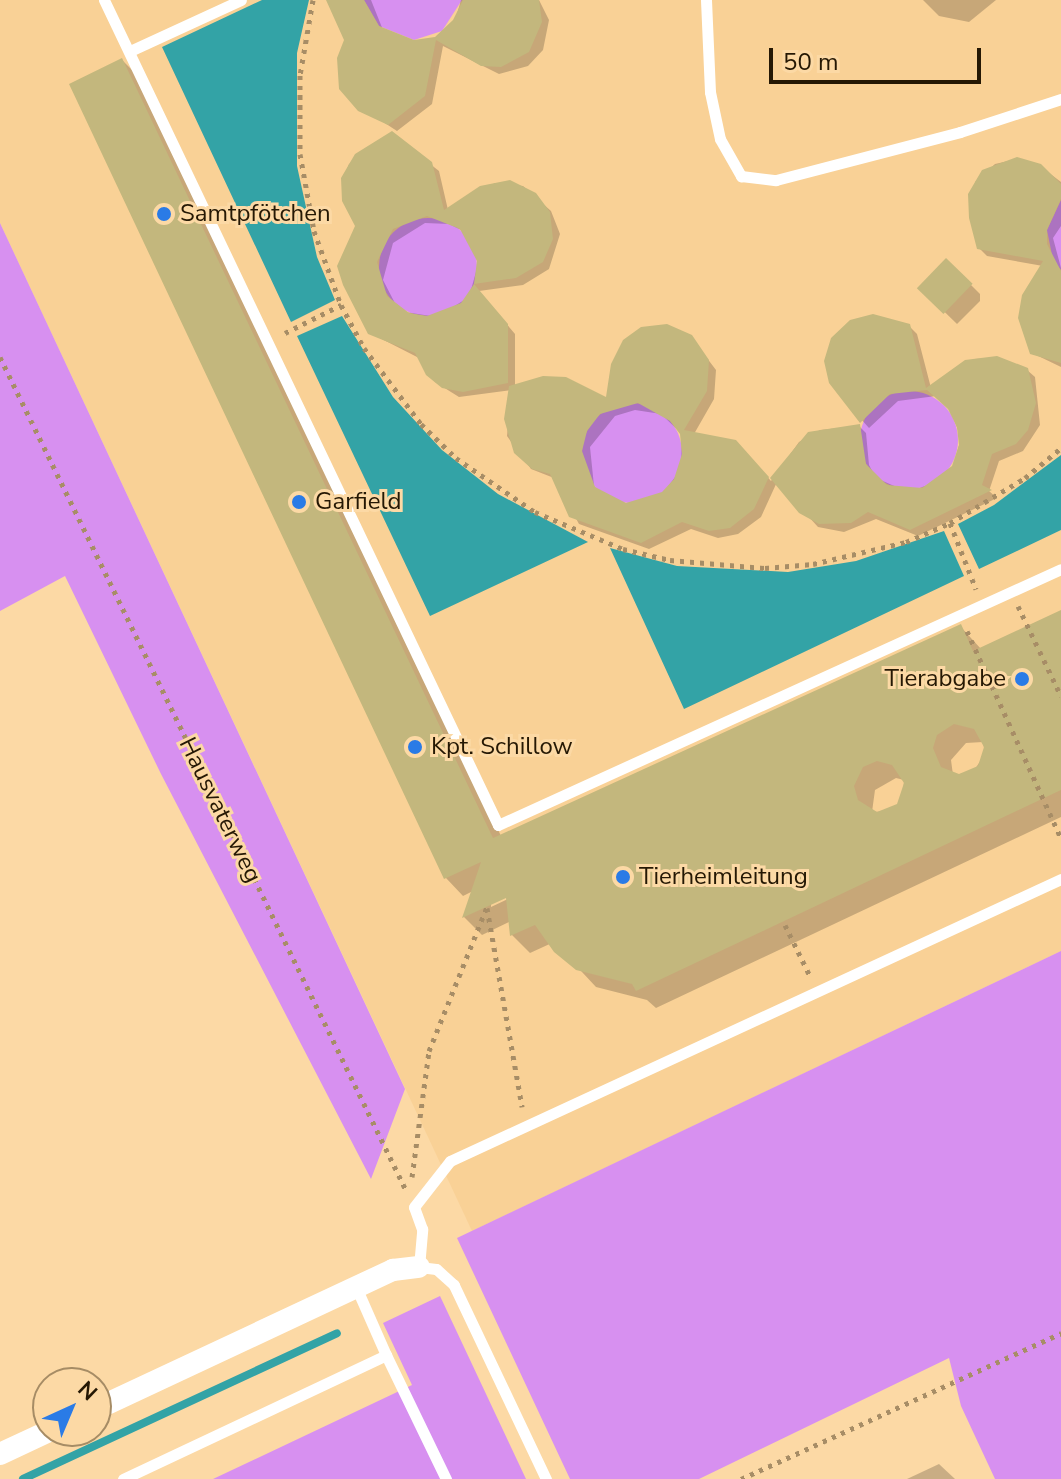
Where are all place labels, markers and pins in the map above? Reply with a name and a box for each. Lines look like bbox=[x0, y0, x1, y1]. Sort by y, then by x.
place label: Samtpfötchen bbox=[180, 200, 331, 228]
marker: Samtpfötchen bbox=[155, 205, 173, 223]
place label: Garfield bbox=[315, 488, 402, 516]
marker: Garfield bbox=[290, 493, 308, 511]
place label: Tierabgabe bbox=[884, 665, 1006, 693]
marker: Tierabgabe bbox=[1013, 670, 1031, 688]
place label: Kpt. Schillow bbox=[431, 733, 573, 761]
marker: Kpt. Schillow bbox=[406, 738, 424, 756]
place label: Tierheimleitung bbox=[639, 863, 808, 891]
marker: Tierheimleitung bbox=[614, 868, 632, 886]

